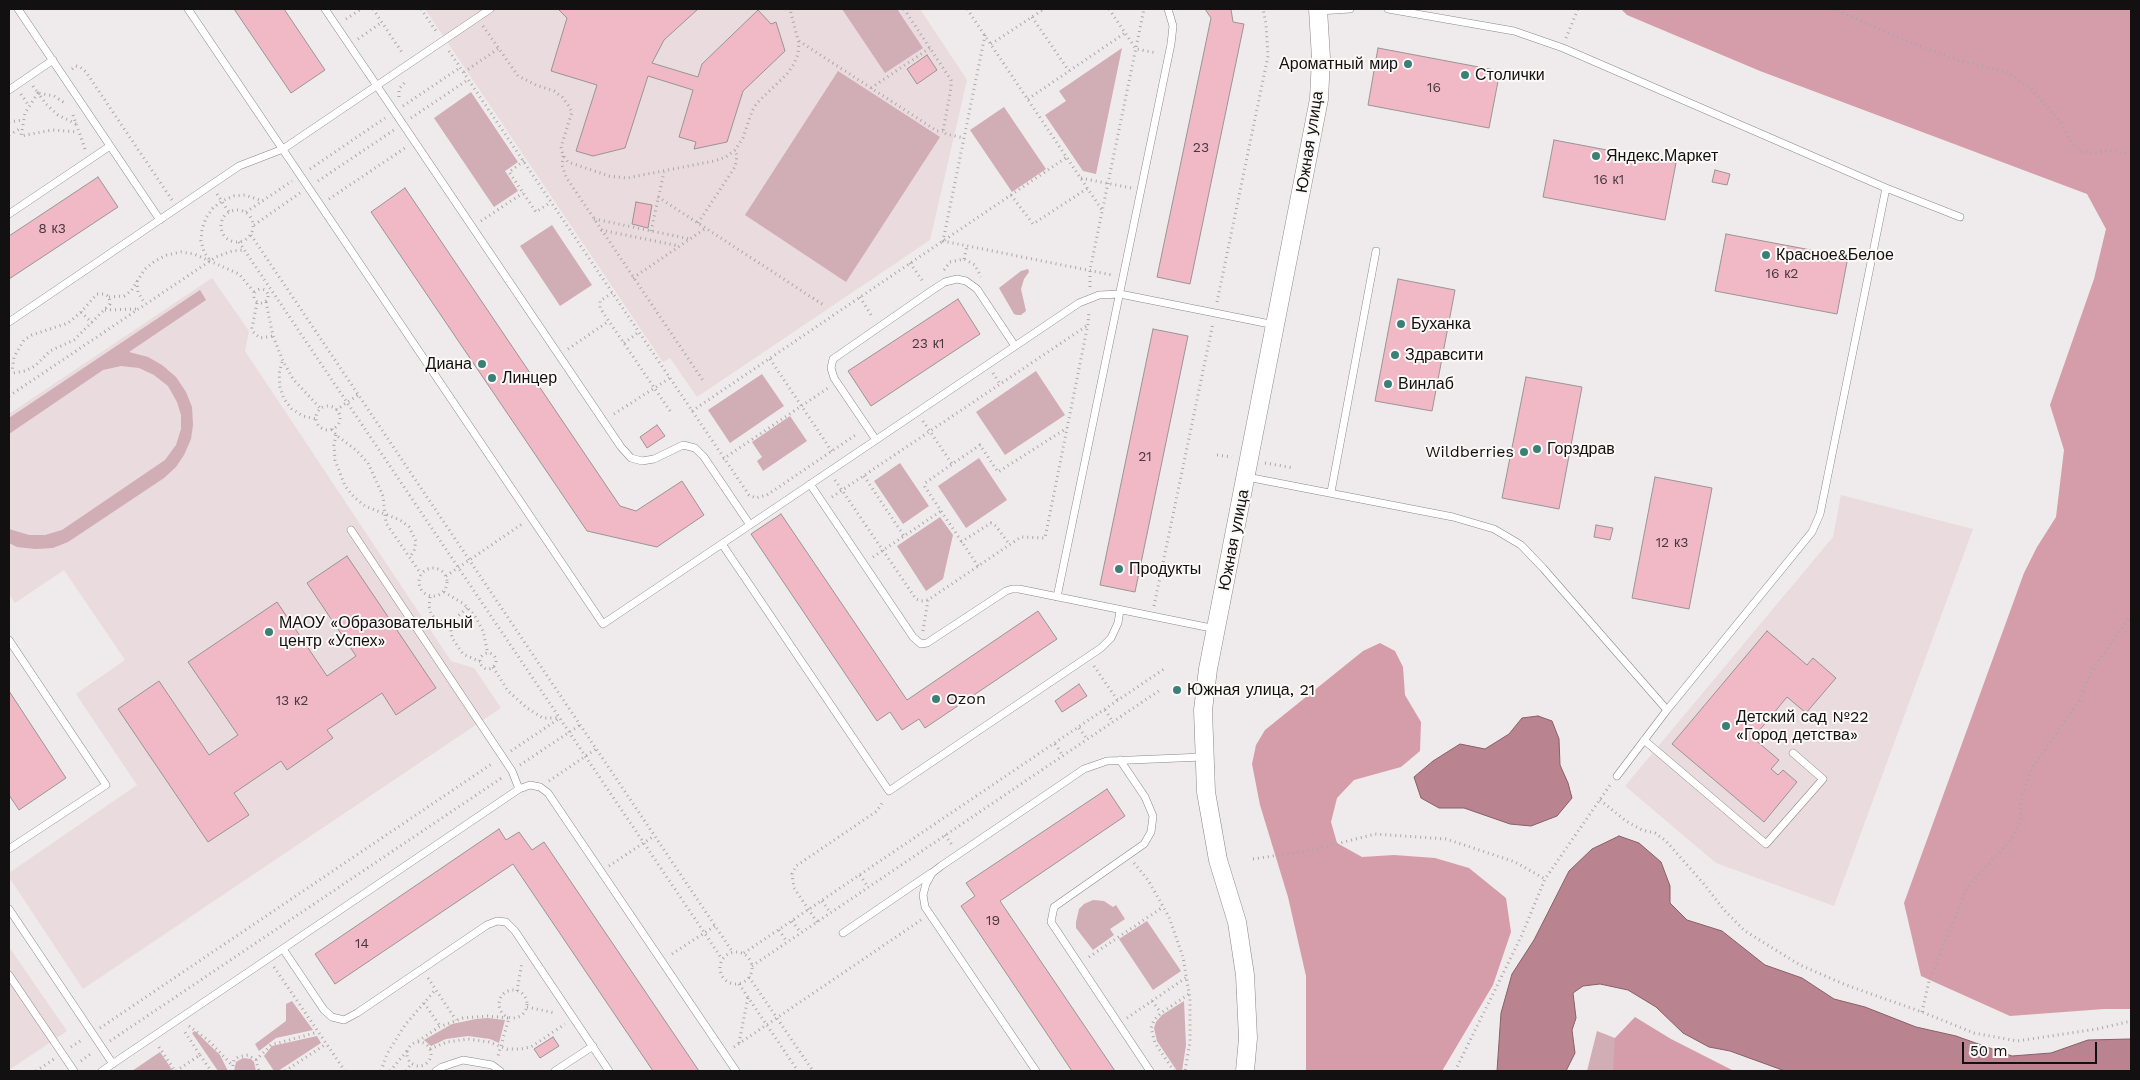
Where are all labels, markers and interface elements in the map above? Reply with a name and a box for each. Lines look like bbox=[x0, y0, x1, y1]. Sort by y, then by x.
place label: Ароматный мир bbox=[1279, 54, 1398, 74]
marker: Ароматный мир bbox=[1402, 58, 1414, 70]
place label: Столички bbox=[1475, 65, 1545, 85]
marker: Столички bbox=[1459, 69, 1471, 81]
house number: 16 bbox=[1427, 80, 1441, 96]
street label: Южная улица bbox=[1292, 90, 1328, 194]
house number: 23 bbox=[1193, 140, 1209, 156]
place label: Яндекс.Маркет bbox=[1606, 146, 1718, 166]
marker: Яндекс.Маркет bbox=[1590, 150, 1602, 162]
house number: 16 к1 bbox=[1594, 172, 1624, 188]
house number: 8 к3 bbox=[38, 221, 66, 237]
place label: Красное&Белое bbox=[1776, 245, 1894, 265]
marker: Красное&Белое bbox=[1760, 249, 1772, 261]
house number: 16 к2 bbox=[1765, 266, 1799, 282]
place label: Буханка bbox=[1411, 314, 1471, 334]
marker: Буханка bbox=[1395, 318, 1407, 330]
house number: 23 к1 bbox=[912, 336, 944, 352]
place label: Здравсити bbox=[1405, 345, 1483, 365]
marker: Здравсити bbox=[1389, 349, 1401, 361]
place label: Диана bbox=[426, 354, 472, 374]
marker: Диана bbox=[476, 358, 488, 370]
place label: Линцер bbox=[502, 368, 557, 388]
marker: Линцер bbox=[486, 372, 498, 384]
place label: Винлаб bbox=[1398, 374, 1454, 394]
marker: Винлаб bbox=[1382, 378, 1394, 390]
place label: Горздрав bbox=[1547, 439, 1615, 459]
place label: Wildberries bbox=[1425, 442, 1514, 462]
marker: Горздрав bbox=[1531, 443, 1543, 455]
marker: Wildberries bbox=[1518, 446, 1530, 458]
house number: 21 bbox=[1138, 449, 1152, 465]
street label: Южная улица bbox=[1215, 488, 1253, 592]
house number: 12 к3 bbox=[1656, 535, 1688, 551]
place label: Продукты bbox=[1129, 559, 1201, 579]
marker: Продукты bbox=[1113, 563, 1125, 575]
place label: МАОУ «Образовательный центр «Успех» bbox=[279, 613, 473, 651]
marker: МАОУ «Образовательный центр «Успех» bbox=[263, 626, 275, 638]
place label: Южная улица, 21 bbox=[1187, 680, 1315, 700]
marker: Южная улица, 21 bbox=[1171, 684, 1183, 696]
place label: Ozon bbox=[946, 689, 986, 709]
house number: 13 к2 bbox=[276, 693, 308, 709]
marker: Ozon bbox=[930, 693, 942, 705]
place label: Детский сад №22 «Город детства» bbox=[1736, 707, 1869, 745]
marker: Детский сад №22 «Город детства» bbox=[1720, 720, 1732, 732]
house number: 19 bbox=[986, 913, 1000, 929]
house number: 14 bbox=[355, 936, 369, 952]
scale bar bbox=[1965, 1032, 2100, 1064]
text: 50 m bbox=[1970, 1042, 2007, 1060]

